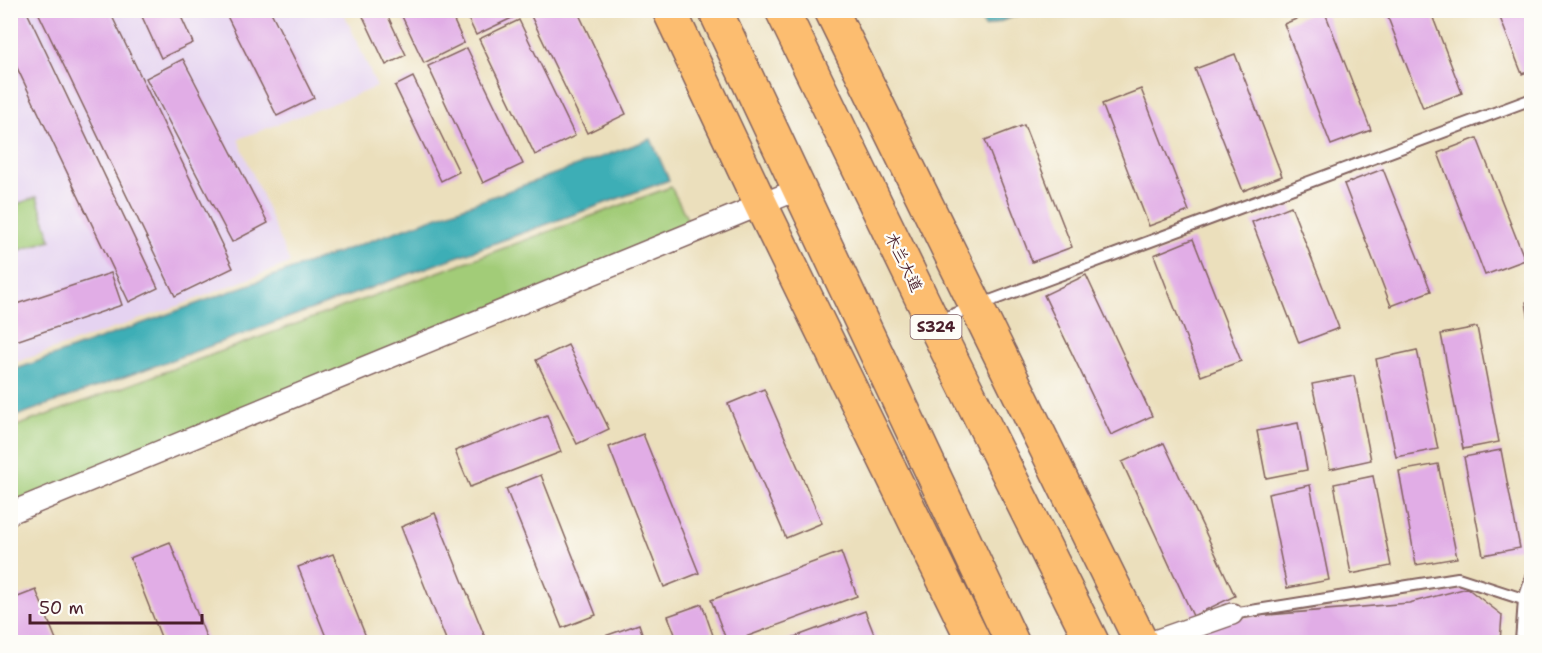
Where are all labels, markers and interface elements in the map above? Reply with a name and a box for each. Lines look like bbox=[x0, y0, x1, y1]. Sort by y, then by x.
street label: 木兰大道 bbox=[881, 229, 927, 295]
road number: S324 bbox=[910, 315, 962, 339]
scale bar bbox=[30, 587, 202, 625]
text: 50 m bbox=[39, 596, 84, 620]

